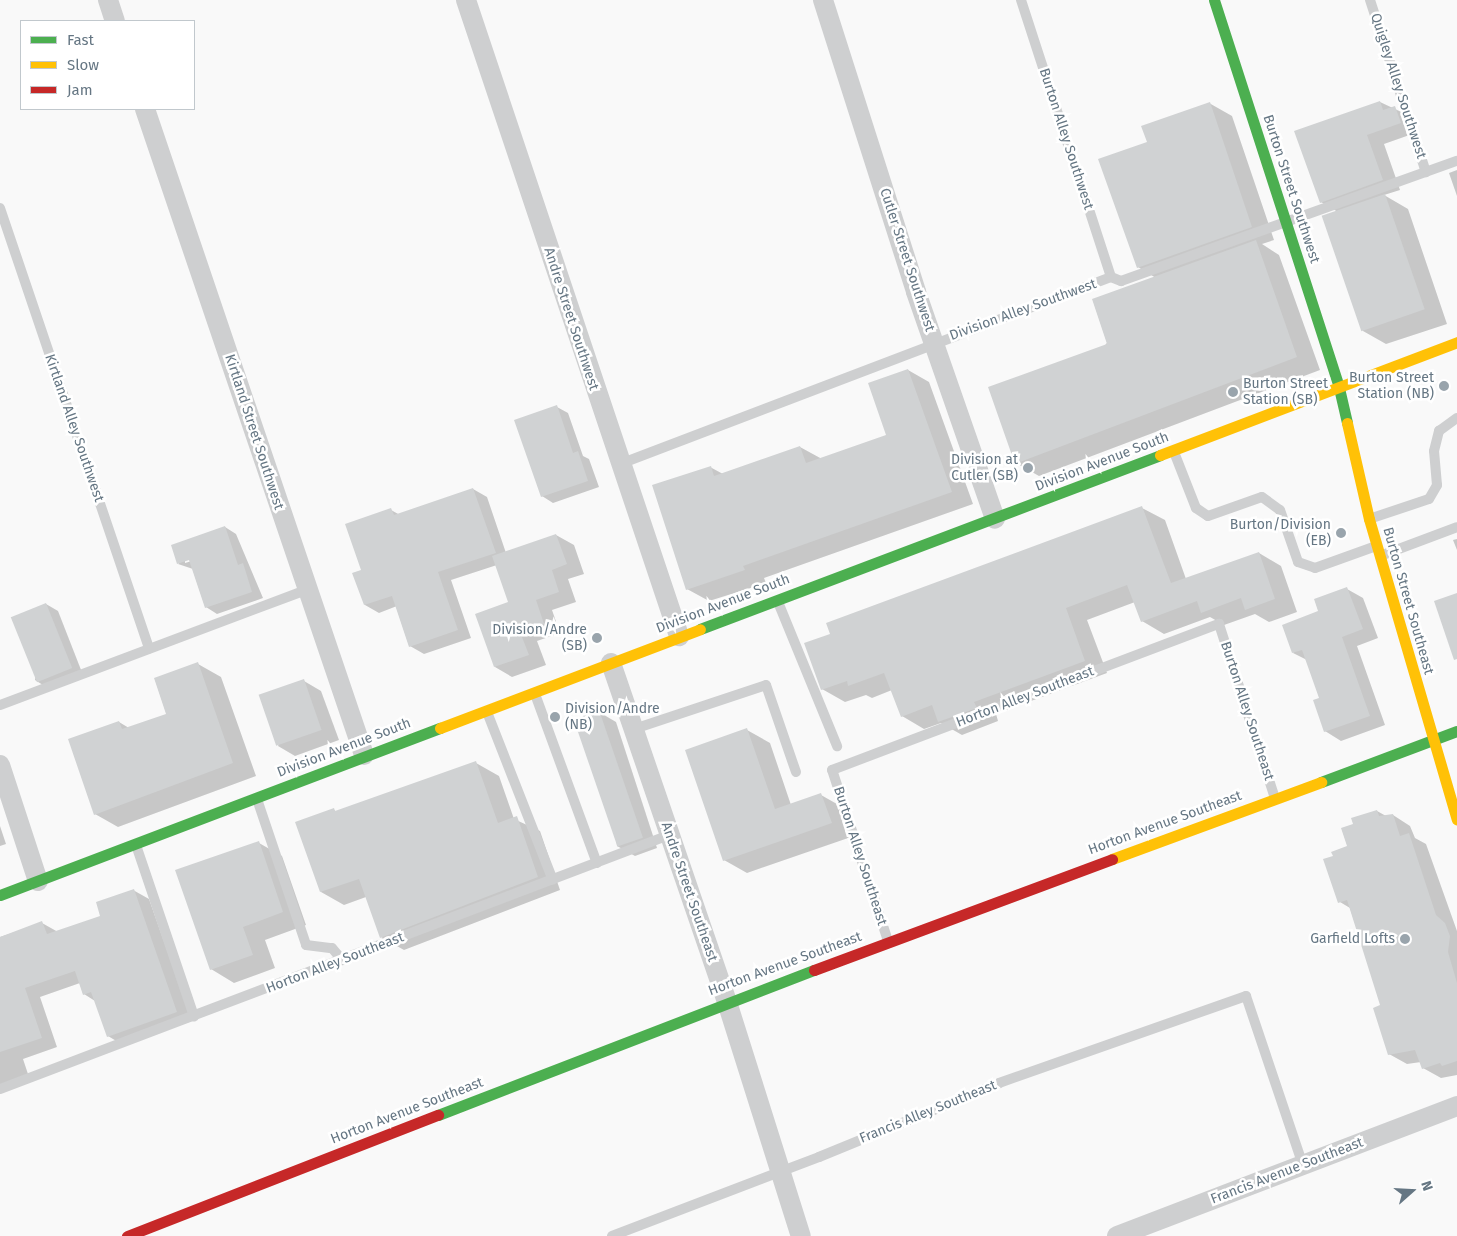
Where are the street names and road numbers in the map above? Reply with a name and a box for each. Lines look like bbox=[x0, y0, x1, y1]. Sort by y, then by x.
street label: Quigley Alley Southwest bbox=[1367, 11, 1429, 161]
street label: Burton Alley Southwest bbox=[1035, 66, 1097, 212]
street label: Burton Street Southwest bbox=[1259, 113, 1323, 265]
street label: Cutler Street Southwest bbox=[876, 186, 938, 334]
street label: Andre Street Southwest bbox=[540, 246, 602, 392]
street label: Division Alley Southwest bbox=[947, 276, 1099, 344]
street label: Kirtland Alley Southwest bbox=[41, 352, 107, 504]
street label: Kirtland Street Southwest bbox=[221, 352, 287, 512]
street label: Division Avenue South bbox=[1033, 429, 1171, 495]
street label: Burton Street Southeast bbox=[1379, 525, 1437, 677]
street label: Division Avenue South bbox=[654, 571, 792, 637]
street label: Burton Alley Southeast bbox=[1217, 639, 1277, 783]
street label: Horton Alley Southeast bbox=[954, 663, 1096, 731]
street label: Division Avenue South bbox=[275, 715, 413, 781]
street label: Burton Alley Southeast bbox=[830, 784, 890, 928]
street label: Horton Avenue Southeast bbox=[1086, 787, 1244, 859]
street label: Andre Street Southeast bbox=[657, 820, 721, 964]
street label: Horton Avenue Southeast bbox=[706, 928, 864, 1000]
street label: Horton Alley Southeast bbox=[264, 929, 406, 997]
street label: Horton Avenue Southeast bbox=[328, 1074, 486, 1148]
street label: Francis Alley Southeast bbox=[857, 1077, 999, 1147]
street label: Francis Avenue Southeast bbox=[1208, 1134, 1366, 1208]

